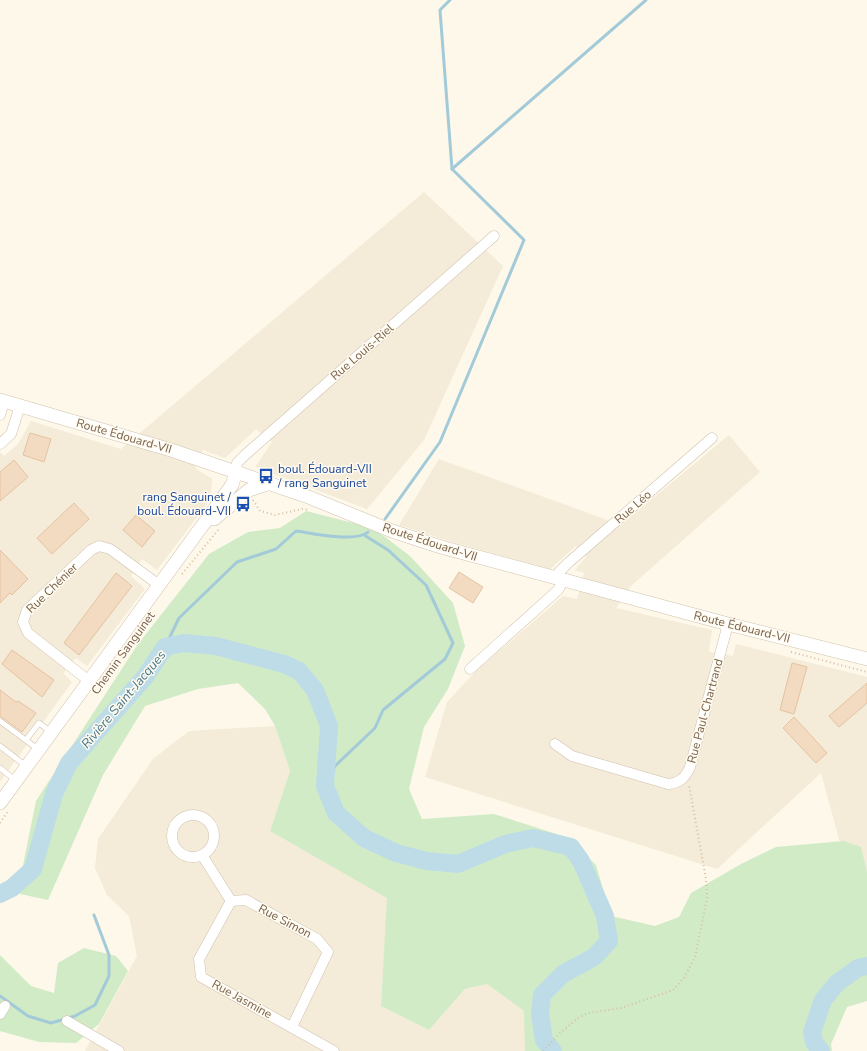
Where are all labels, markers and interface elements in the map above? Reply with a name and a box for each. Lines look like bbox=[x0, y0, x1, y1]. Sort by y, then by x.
street label: Rue Louis-Riel bbox=[327, 320, 397, 384]
street label: Route Édouard-VII bbox=[74, 415, 174, 457]
place label: boul. Édouard-VII / rang Sanguinet bbox=[277, 461, 372, 491]
bus stop icon: boul. Édouard-VII / rang Sanguinet bbox=[257, 467, 275, 485]
street label: Rue Léo bbox=[611, 486, 655, 527]
place label: rang Sanguinet / boul. Édouard-VII bbox=[137, 489, 232, 519]
bus stop icon: rang Sanguinet / boul. Édouard-VII bbox=[234, 495, 252, 513]
street label: Route Édouard-VII bbox=[381, 519, 479, 565]
street label: Rue Chénier bbox=[23, 559, 82, 617]
street label: Route Édouard-VII bbox=[692, 607, 792, 647]
street label: Chemin Sanguinet bbox=[88, 608, 159, 698]
water label: Rivière Saint-Jacques bbox=[77, 647, 170, 753]
street label: Rue Paul-Chartrand bbox=[683, 657, 727, 765]
street label: Rue Simon bbox=[256, 900, 314, 942]
street label: Rue Jasmine bbox=[209, 976, 275, 1022]

